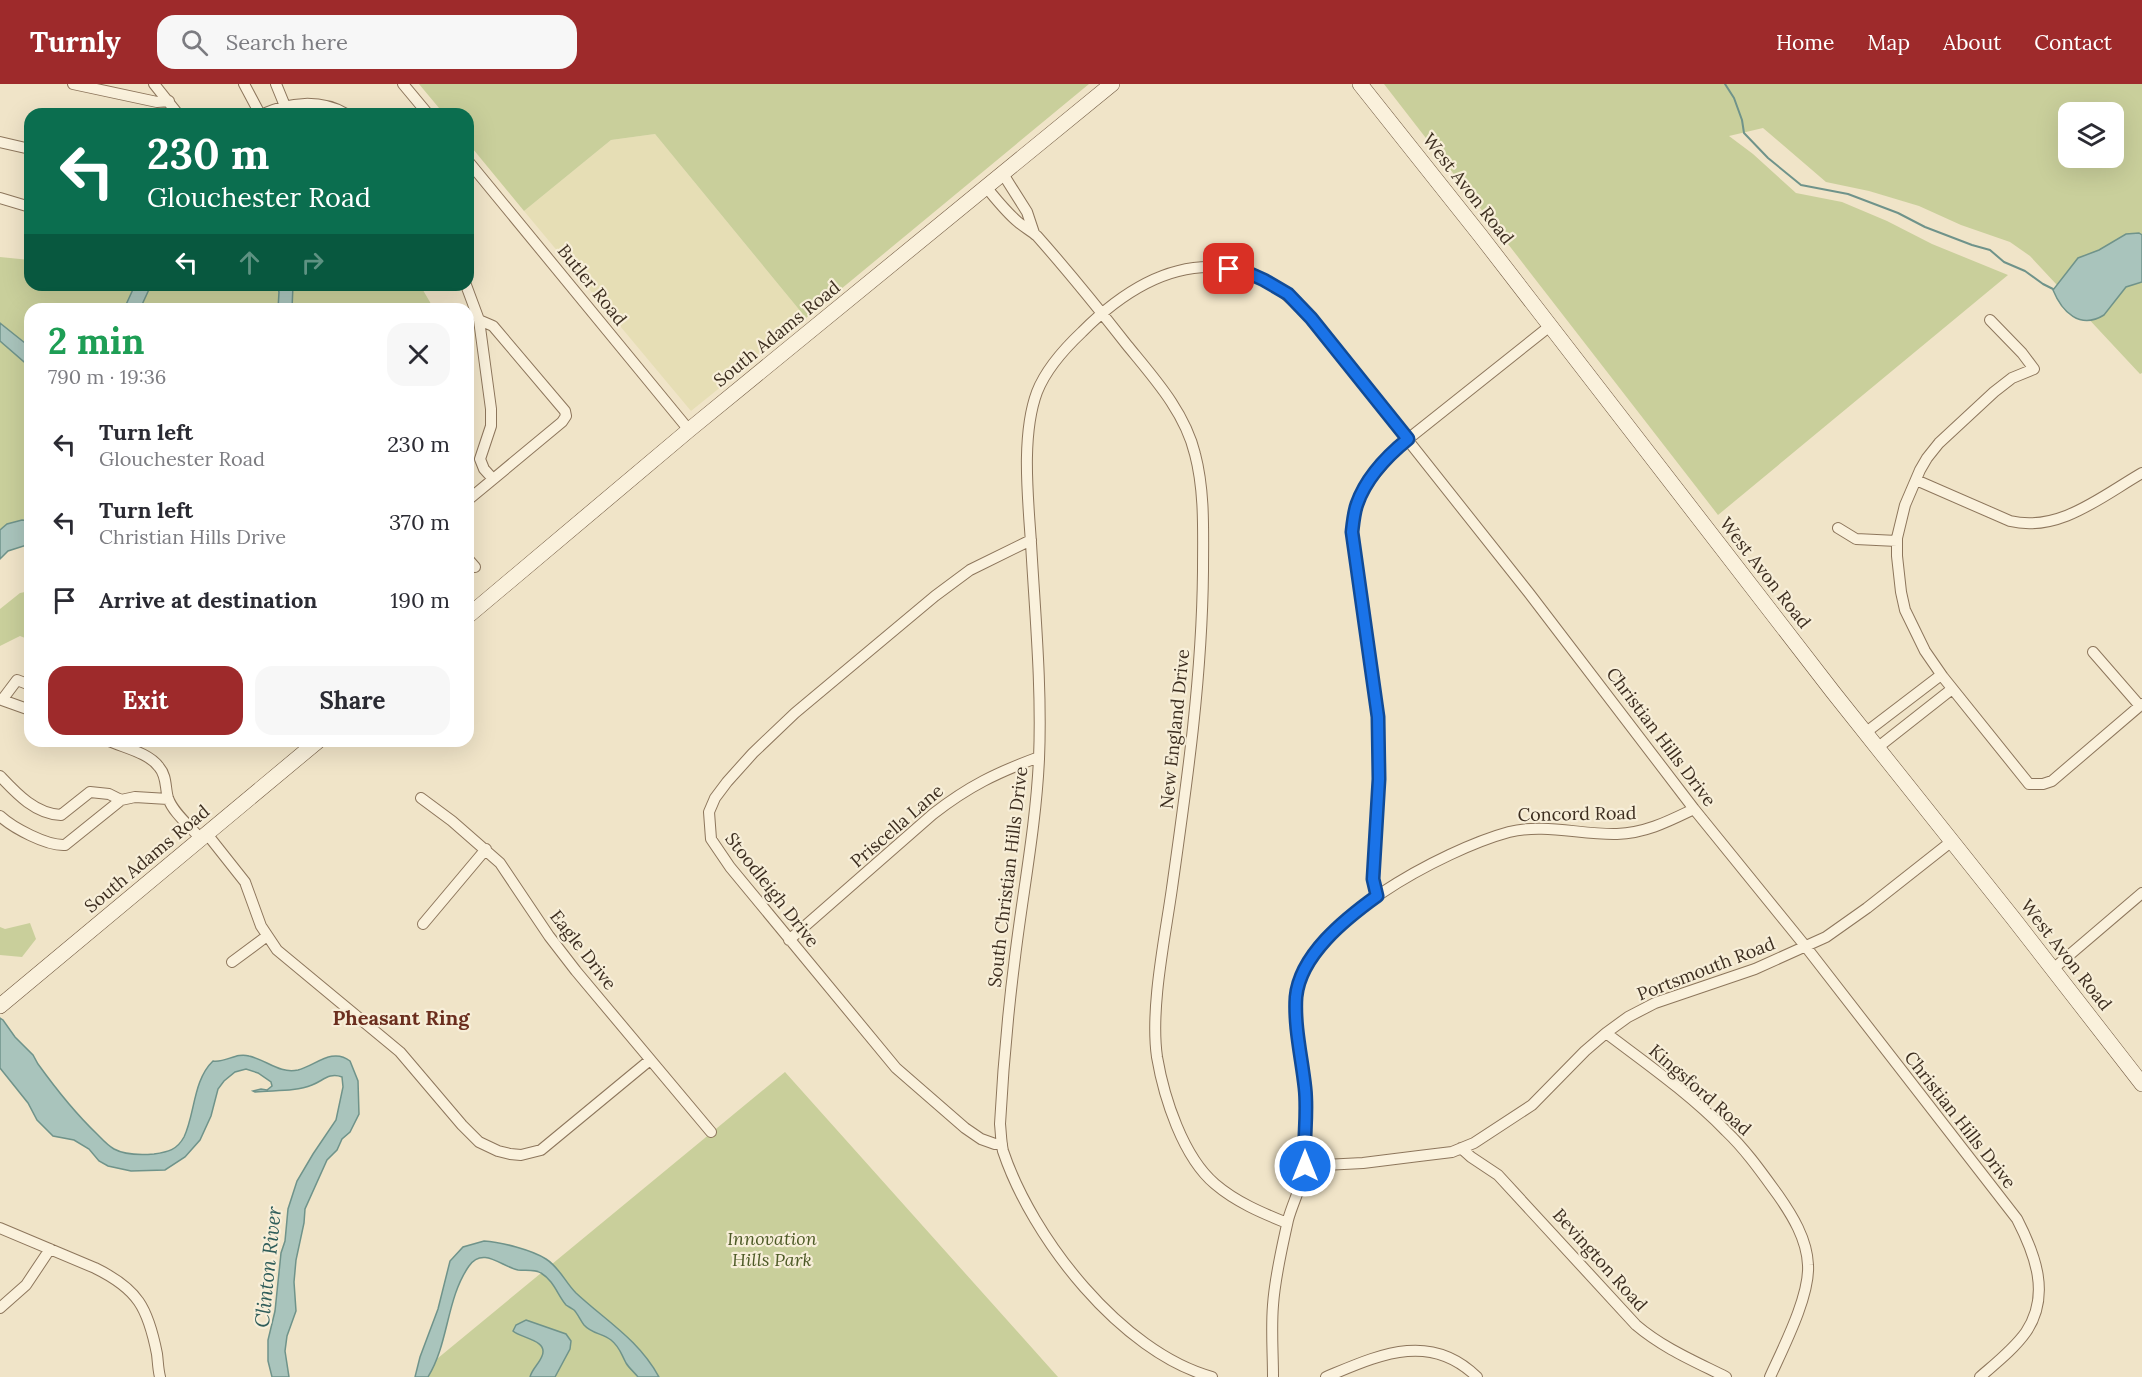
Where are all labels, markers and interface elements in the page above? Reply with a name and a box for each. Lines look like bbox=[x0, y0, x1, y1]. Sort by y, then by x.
search box bbox=[157, 15, 577, 69]
text: Turnly bbox=[30, 24, 121, 60]
icon: search bbox=[178, 26, 211, 59]
text: Search here bbox=[226, 28, 348, 56]
text: Home bbox=[1776, 29, 1834, 56]
text: Map bbox=[1867, 29, 1910, 56]
text: About bbox=[1943, 29, 2001, 56]
text: Contact bbox=[2034, 29, 2112, 56]
map controls bbox=[2058, 102, 2124, 168]
button: layers bbox=[2058, 102, 2124, 168]
text: 230 m bbox=[147, 127, 269, 181]
street label: West Avon Road bbox=[1418, 128, 1519, 249]
icon: left bbox=[48, 132, 126, 210]
text: Glouchester Road bbox=[147, 180, 371, 214]
street label: Butler Road bbox=[553, 239, 632, 330]
pin bbox=[1203, 243, 1254, 294]
icon: left bbox=[170, 246, 203, 279]
icon: ahead bbox=[233, 246, 266, 279]
icon: right bbox=[296, 246, 329, 279]
icon: arrive bbox=[1212, 252, 1245, 285]
street label: South Adams Road bbox=[709, 275, 845, 392]
text: 2 min bbox=[48, 318, 145, 364]
button: close bbox=[387, 323, 450, 386]
text: 790 m · 19:36 bbox=[48, 364, 166, 389]
text: Turn left bbox=[99, 418, 193, 446]
icon: left bbox=[48, 428, 81, 461]
text: 230 m bbox=[387, 430, 450, 458]
text: Glouchester Road bbox=[99, 446, 265, 471]
text: Turn left bbox=[99, 496, 193, 524]
icon: left bbox=[48, 506, 81, 539]
text: 370 m bbox=[389, 508, 450, 536]
street label: West Avon Road bbox=[1715, 512, 1816, 633]
text: Christian Hills Drive bbox=[99, 524, 286, 549]
icon: arrive bbox=[48, 584, 81, 617]
text: Arrive at destination bbox=[99, 586, 317, 614]
text: 190 m bbox=[390, 586, 450, 614]
street label: New England Drive bbox=[1155, 648, 1194, 810]
street label: Christian Hills Drive bbox=[1602, 663, 1721, 811]
button: Exit bbox=[48, 666, 243, 735]
button: Share bbox=[255, 666, 450, 735]
street label: South Christian Hills Drive bbox=[983, 765, 1032, 989]
street label: Priscella Lane bbox=[845, 779, 948, 872]
street label: South Adams Road bbox=[79, 799, 214, 918]
street label: Concord Road bbox=[1517, 801, 1637, 826]
street label: Stoodleigh Drive bbox=[720, 828, 825, 952]
street label: West Avon Road bbox=[2016, 894, 2117, 1015]
street label: Eagle Drive bbox=[545, 905, 622, 994]
street label: Portsmouth Road bbox=[1634, 932, 1778, 1005]
district label: Pheasant Ring bbox=[333, 1005, 470, 1030]
street label: Kingsford Road bbox=[1644, 1039, 1756, 1140]
street label: Christian Hills Drive bbox=[1900, 1046, 2021, 1193]
position arrow bbox=[1273, 1134, 1337, 1198]
street label: Bevington Road bbox=[1548, 1203, 1653, 1316]
water label: Clinton River bbox=[249, 1204, 286, 1329]
park label: Innovation Hills Park bbox=[727, 1227, 817, 1271]

